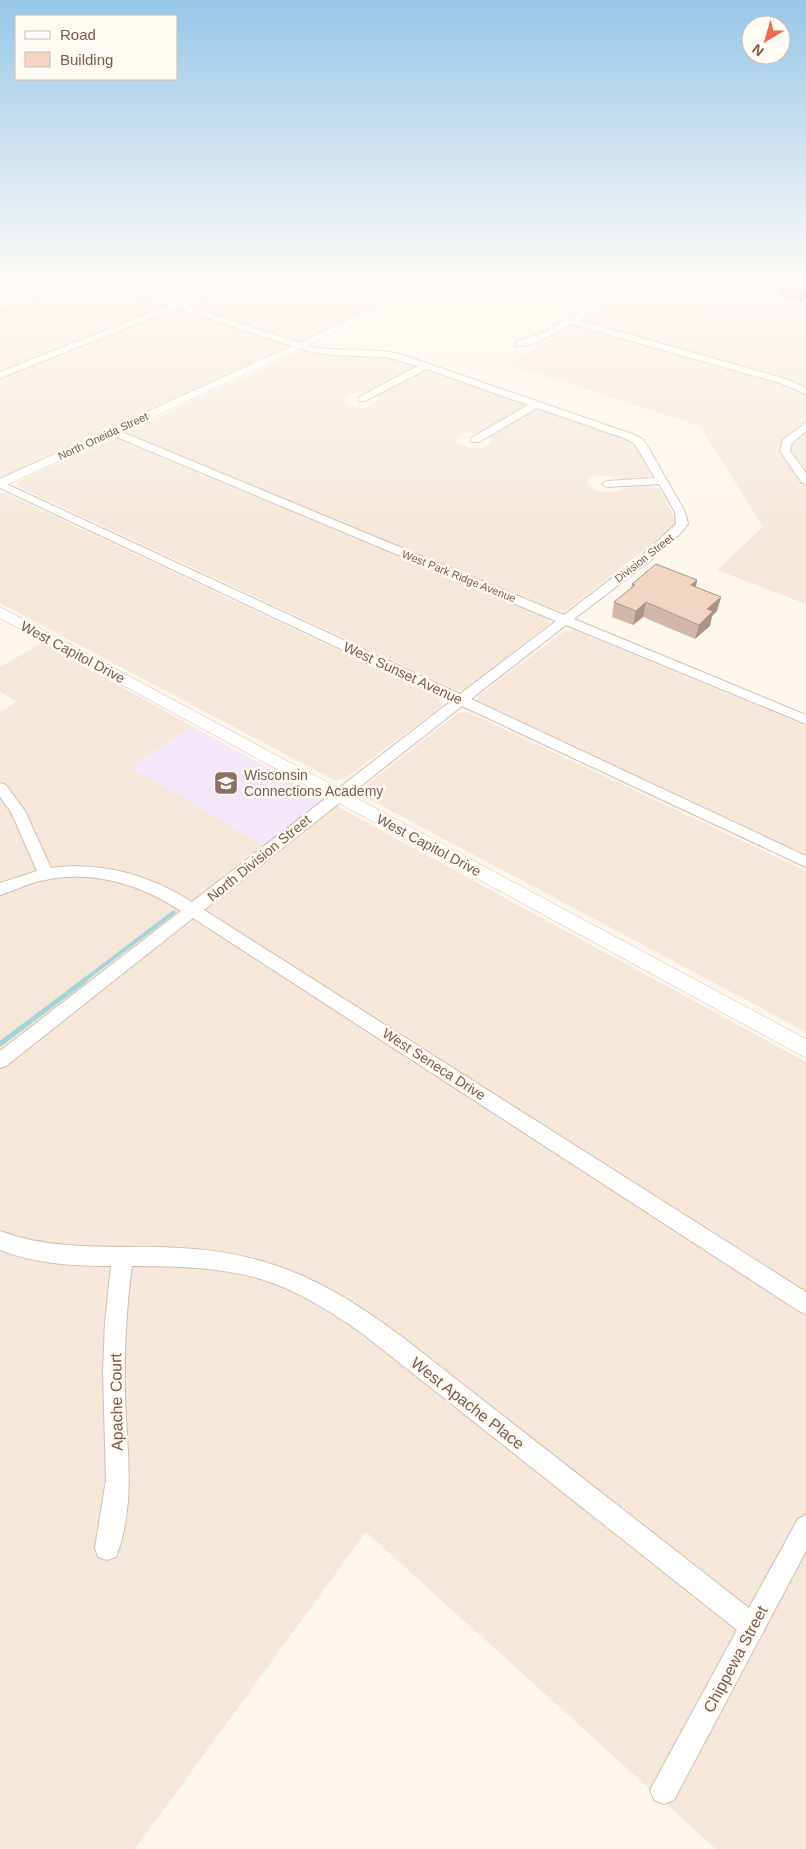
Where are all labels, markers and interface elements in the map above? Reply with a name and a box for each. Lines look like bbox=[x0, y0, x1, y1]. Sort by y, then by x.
legend bbox=[15, 15, 178, 80]
north arrow bbox=[741, 15, 791, 65]
text: Road bbox=[60, 26, 96, 43]
text: N bbox=[749, 41, 767, 60]
text: Building bbox=[60, 51, 113, 68]
street label: North Oneida Street bbox=[56, 410, 150, 462]
street label: Division Street bbox=[612, 531, 676, 585]
street label: West Park Ridge Avenue bbox=[400, 548, 518, 604]
street label: West Capitol Drive bbox=[18, 618, 128, 686]
street label: West Sunset Avenue bbox=[341, 638, 465, 708]
place label: Wisconsin Connections Academy bbox=[244, 767, 383, 799]
school or university icon: Wisconsin Connections Academy bbox=[213, 770, 239, 796]
street label: North Division Street bbox=[204, 811, 314, 905]
street label: West Capitol Drive bbox=[374, 811, 484, 879]
street label: West Seneca Drive bbox=[379, 1025, 489, 1103]
street label: Apache Court bbox=[107, 1352, 126, 1451]
street label: West Apache Place bbox=[408, 1354, 528, 1453]
street label: Chippewa Street bbox=[700, 1603, 771, 1715]

